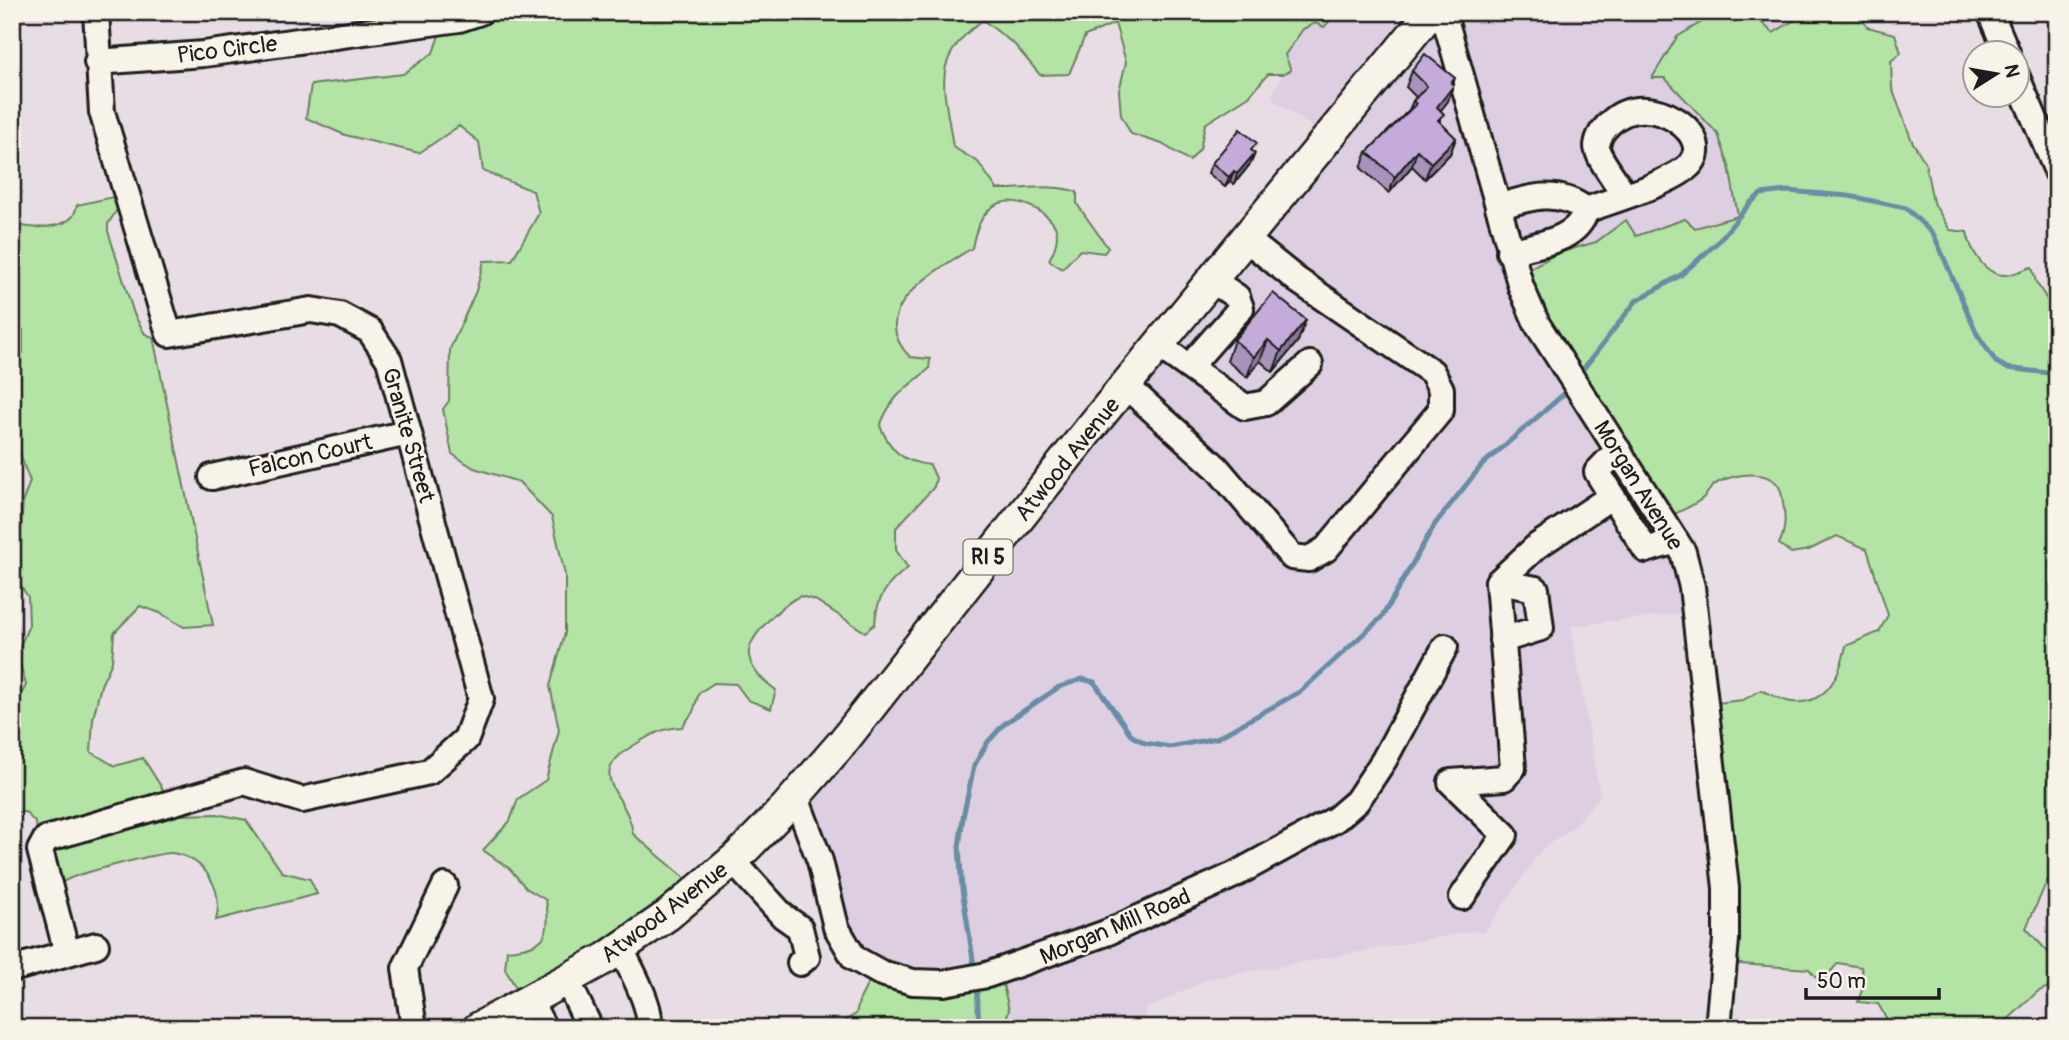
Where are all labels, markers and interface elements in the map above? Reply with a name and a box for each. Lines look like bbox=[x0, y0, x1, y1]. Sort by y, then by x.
street label: Pico Circle bbox=[175, 29, 280, 70]
north arrow bbox=[1960, 38, 2030, 108]
text: N bbox=[1999, 62, 2025, 80]
street label: Granite Street bbox=[375, 365, 442, 506]
street label: Atwood Avenue bbox=[1008, 391, 1127, 527]
street label: Morgan Avenue bbox=[1587, 415, 1690, 556]
street label: Falcon Court bbox=[245, 427, 375, 484]
road number: RI 5 bbox=[964, 540, 1012, 574]
street label: Atwood Avenue bbox=[595, 855, 734, 970]
street label: Morgan Mill Road bbox=[1035, 882, 1195, 971]
scale bar bbox=[1806, 956, 1940, 1000]
text: 50 m bbox=[1817, 968, 1866, 995]

